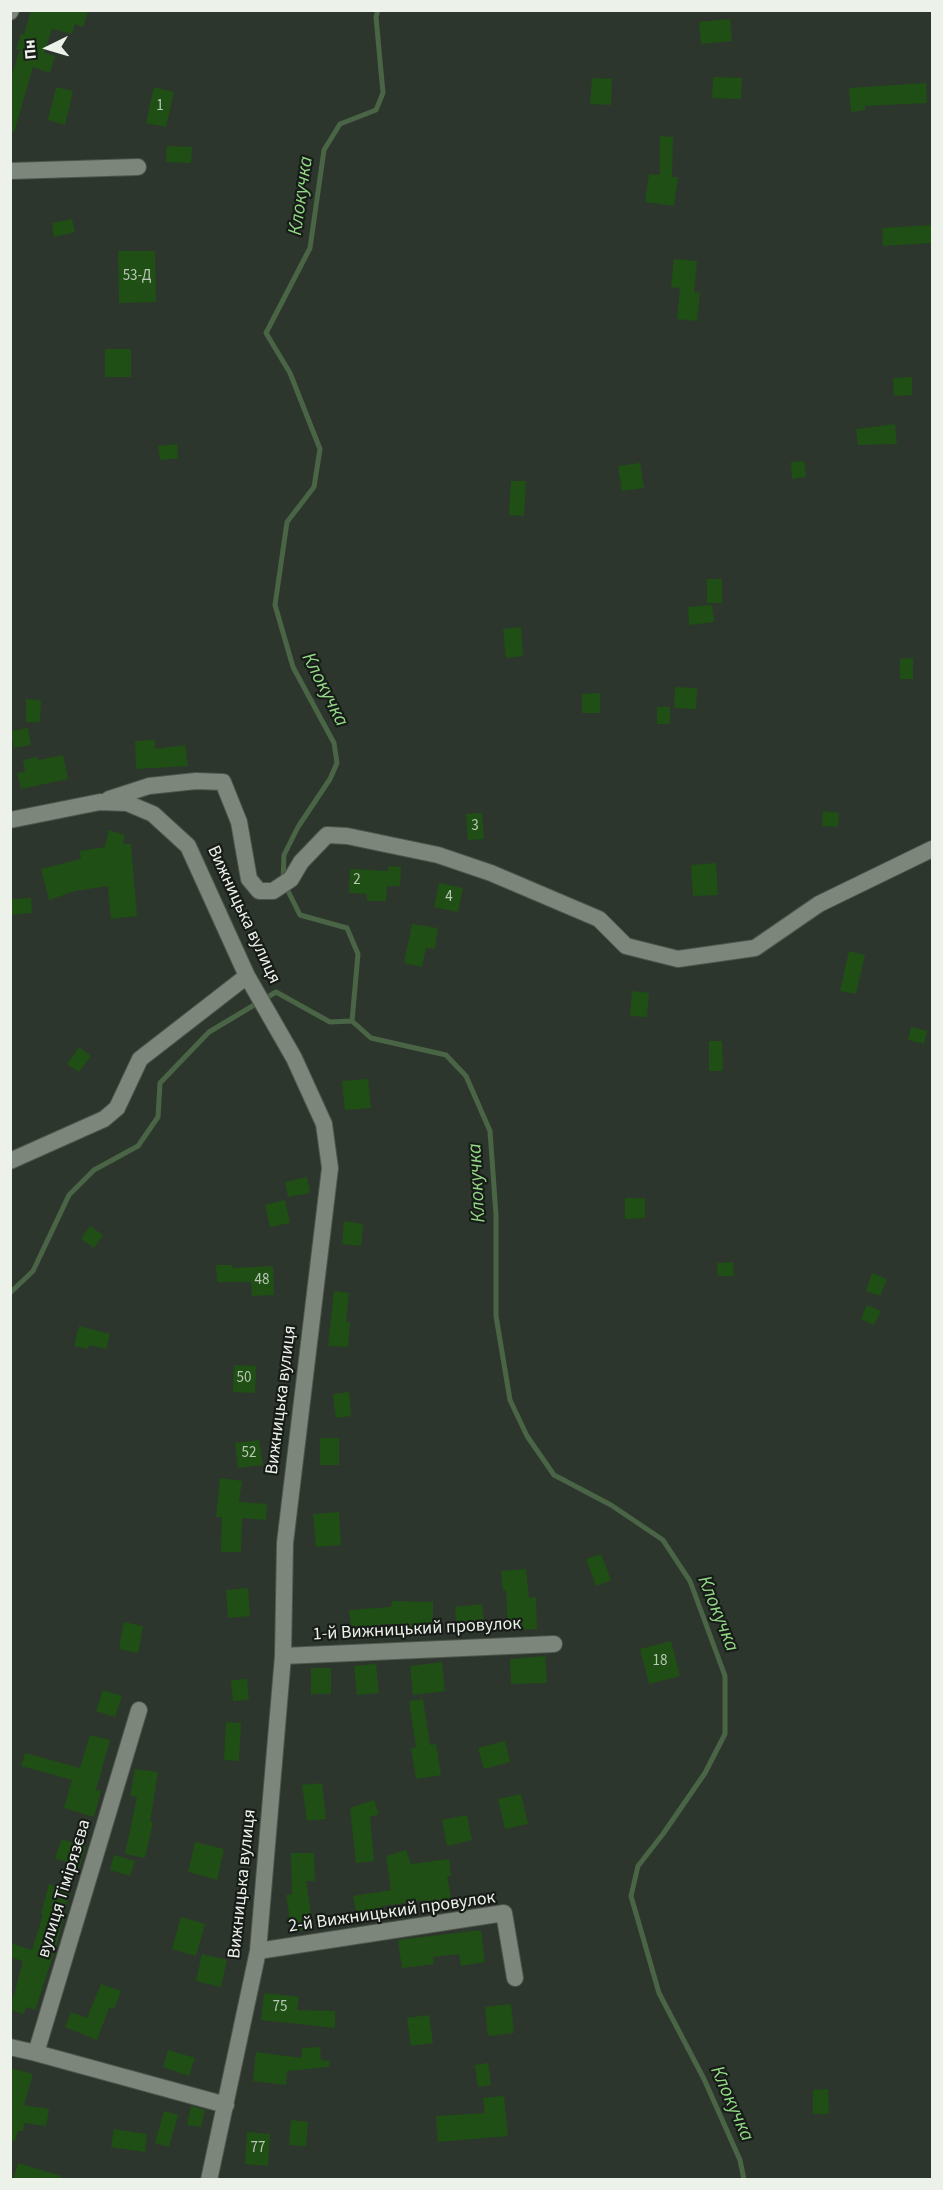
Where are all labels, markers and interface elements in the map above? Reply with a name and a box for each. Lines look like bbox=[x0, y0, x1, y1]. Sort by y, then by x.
north arrow bbox=[18, 18, 78, 78]
text: Пн bbox=[18, 39, 42, 60]
house number: 1 bbox=[156, 98, 164, 116]
water label: Клокучка bbox=[285, 155, 319, 237]
house number: 53-Д bbox=[123, 268, 151, 286]
water label: Клокучка bbox=[295, 649, 353, 731]
house number: 3 bbox=[471, 818, 479, 836]
street label: Вижницька вулиця bbox=[201, 842, 285, 988]
house number: 2 bbox=[353, 872, 361, 890]
house number: 4 bbox=[445, 889, 453, 907]
water label: Клокучка bbox=[464, 1143, 492, 1223]
house number: 48 bbox=[255, 1272, 269, 1290]
street label: Вижницька вулиця bbox=[262, 1324, 302, 1476]
house number: 50 bbox=[237, 1370, 251, 1388]
house number: 52 bbox=[242, 1445, 256, 1463]
water label: Клокучка bbox=[691, 1573, 743, 1655]
street label: 1-й Вижницький провулок bbox=[312, 1614, 522, 1646]
house number: 18 bbox=[653, 1653, 667, 1671]
street label: Вижницька вулиця bbox=[224, 1808, 262, 1960]
street label: вулиця Тімірязєва bbox=[34, 1817, 96, 1961]
street label: 2-й Вижницький провулок bbox=[287, 1888, 497, 1938]
house number: 75 bbox=[273, 1999, 287, 2017]
water label: Клокучка bbox=[704, 2063, 758, 2145]
house number: 77 bbox=[251, 2140, 265, 2158]

